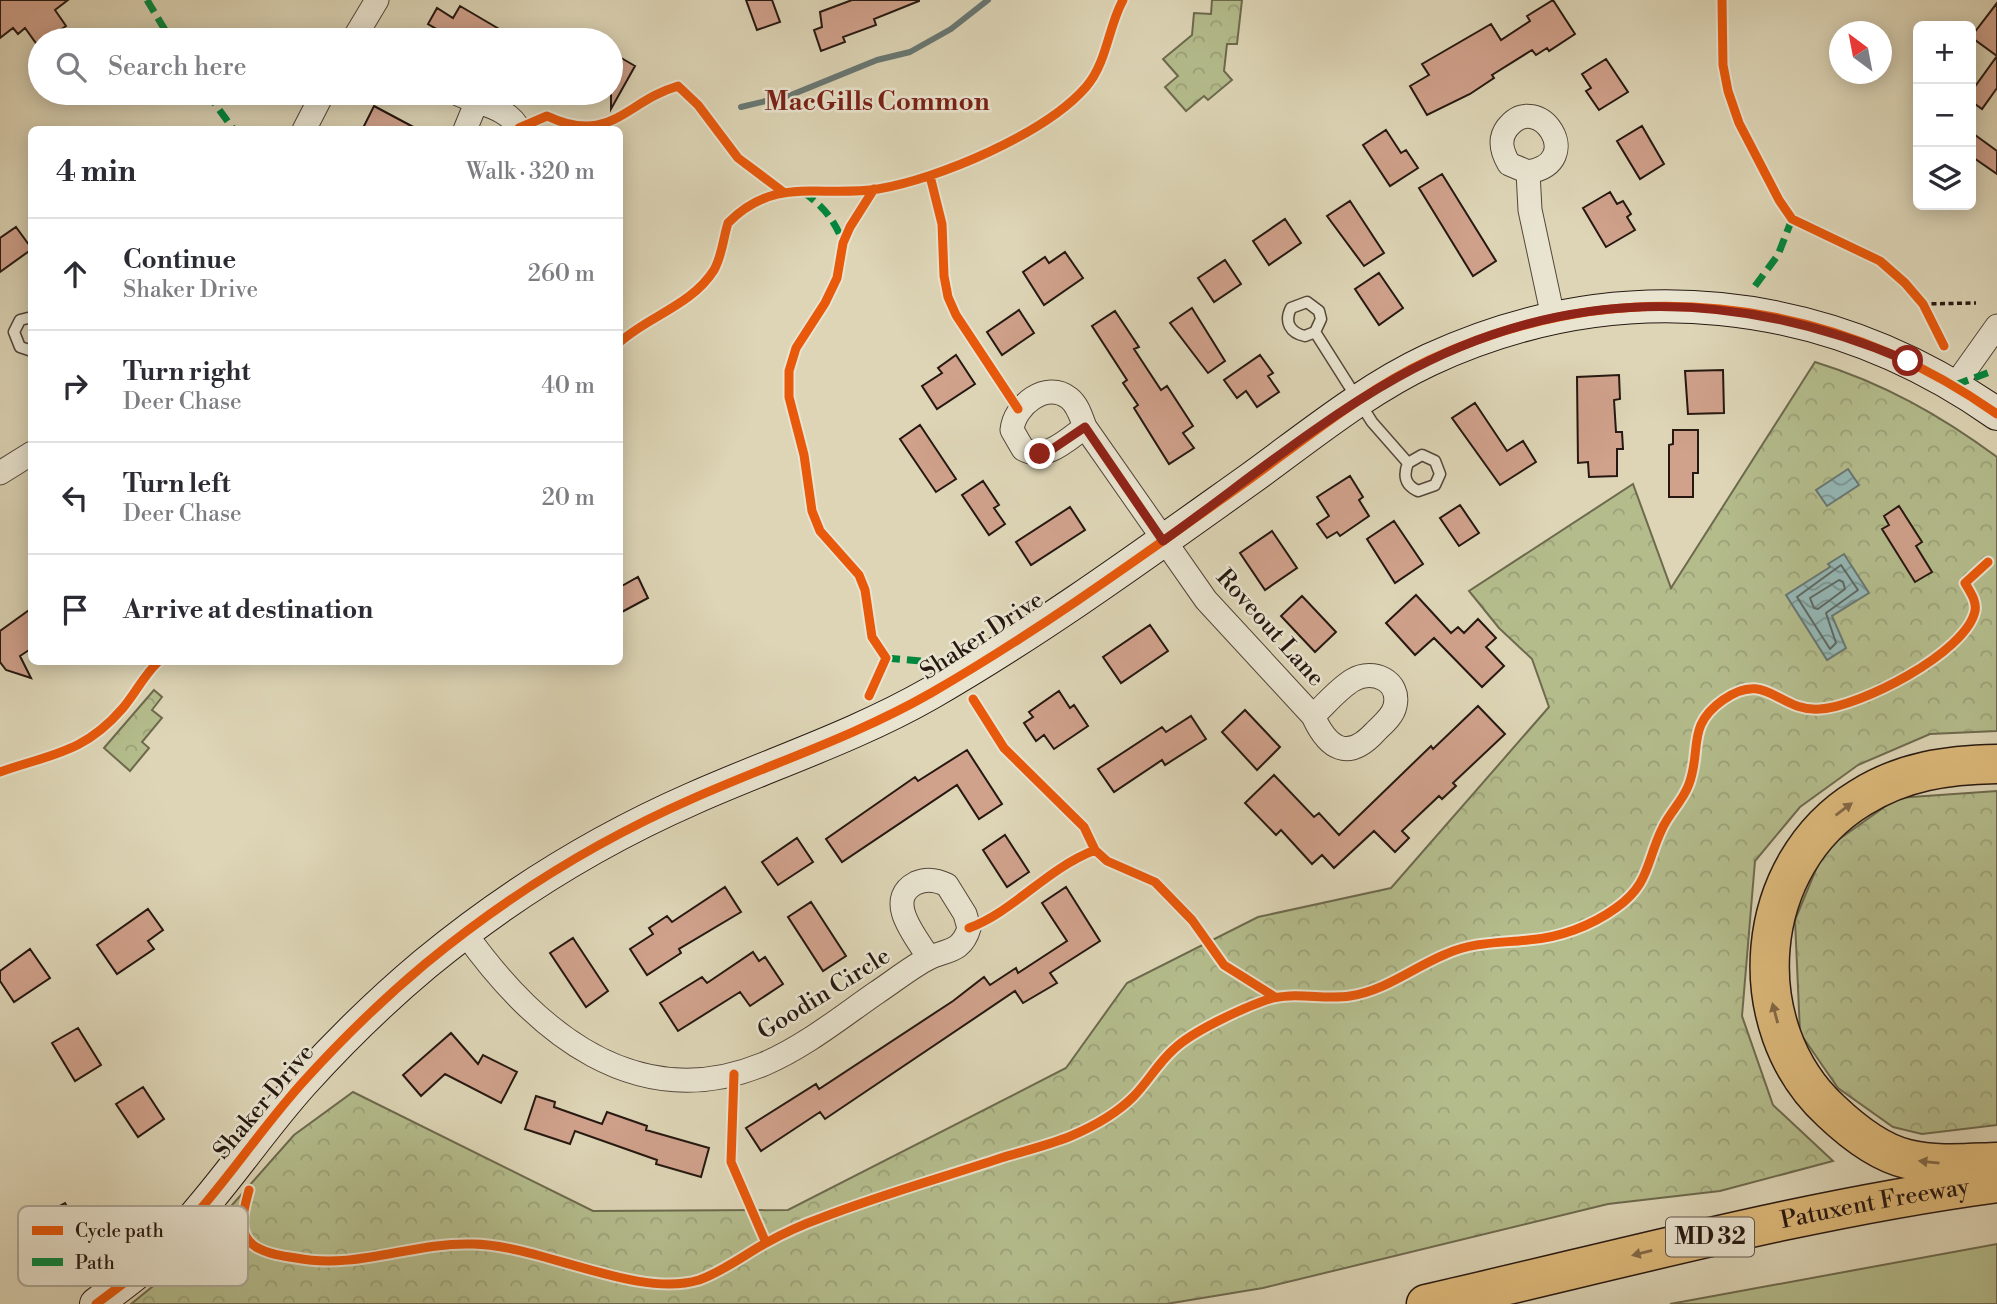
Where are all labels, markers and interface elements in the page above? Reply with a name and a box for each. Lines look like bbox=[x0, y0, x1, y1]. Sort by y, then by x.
north arrow bbox=[1829, 21, 1892, 84]
map controls bbox=[1913, 21, 1976, 210]
button: + bbox=[1913, 21, 1976, 84]
search box bbox=[28, 28, 623, 105]
icon: search bbox=[52, 48, 90, 86]
text: Search here bbox=[108, 51, 247, 83]
button: − bbox=[1913, 84, 1976, 147]
district label: MacGills Common bbox=[764, 86, 990, 118]
button: layers bbox=[1913, 147, 1976, 210]
text: 4 min bbox=[56, 153, 136, 191]
text: Walk · 320 m bbox=[466, 158, 595, 186]
text: Continue bbox=[123, 244, 236, 276]
icon: ahead bbox=[56, 255, 94, 293]
text: 260 m bbox=[528, 260, 595, 288]
text: Shaker Drive bbox=[123, 276, 258, 304]
route start bbox=[1892, 345, 1923, 376]
text: Turn right bbox=[123, 356, 251, 388]
icon: right bbox=[56, 367, 94, 405]
text: 40 m bbox=[541, 372, 595, 400]
text: Deer Chase bbox=[123, 388, 242, 416]
route end bbox=[1024, 438, 1055, 469]
text: Turn left bbox=[123, 468, 231, 500]
icon: left bbox=[56, 479, 94, 517]
text: 20 m bbox=[542, 484, 595, 512]
text: Deer Chase bbox=[123, 500, 242, 528]
street label: Roveout Lane bbox=[1209, 563, 1331, 693]
street label: Shaker Drive bbox=[915, 585, 1049, 687]
icon: arrive bbox=[56, 591, 94, 629]
text: Arrive at destination bbox=[123, 594, 373, 626]
one-way arrow bbox=[1834, 802, 1852, 817]
street label: Goodin Circle bbox=[752, 941, 896, 1047]
one-way arrow bbox=[1769, 1002, 1780, 1024]
street label: Shaker Drive bbox=[207, 1038, 321, 1166]
one-way arrow bbox=[1918, 1156, 1940, 1167]
street label: Patuxent Freeway bbox=[1778, 1172, 1972, 1236]
legend bbox=[18, 1206, 248, 1286]
road number: MD 32 bbox=[1666, 1218, 1754, 1256]
text: Cycle path bbox=[75, 1219, 164, 1243]
one-way arrow bbox=[1631, 1248, 1653, 1259]
text: Path bbox=[75, 1251, 115, 1275]

